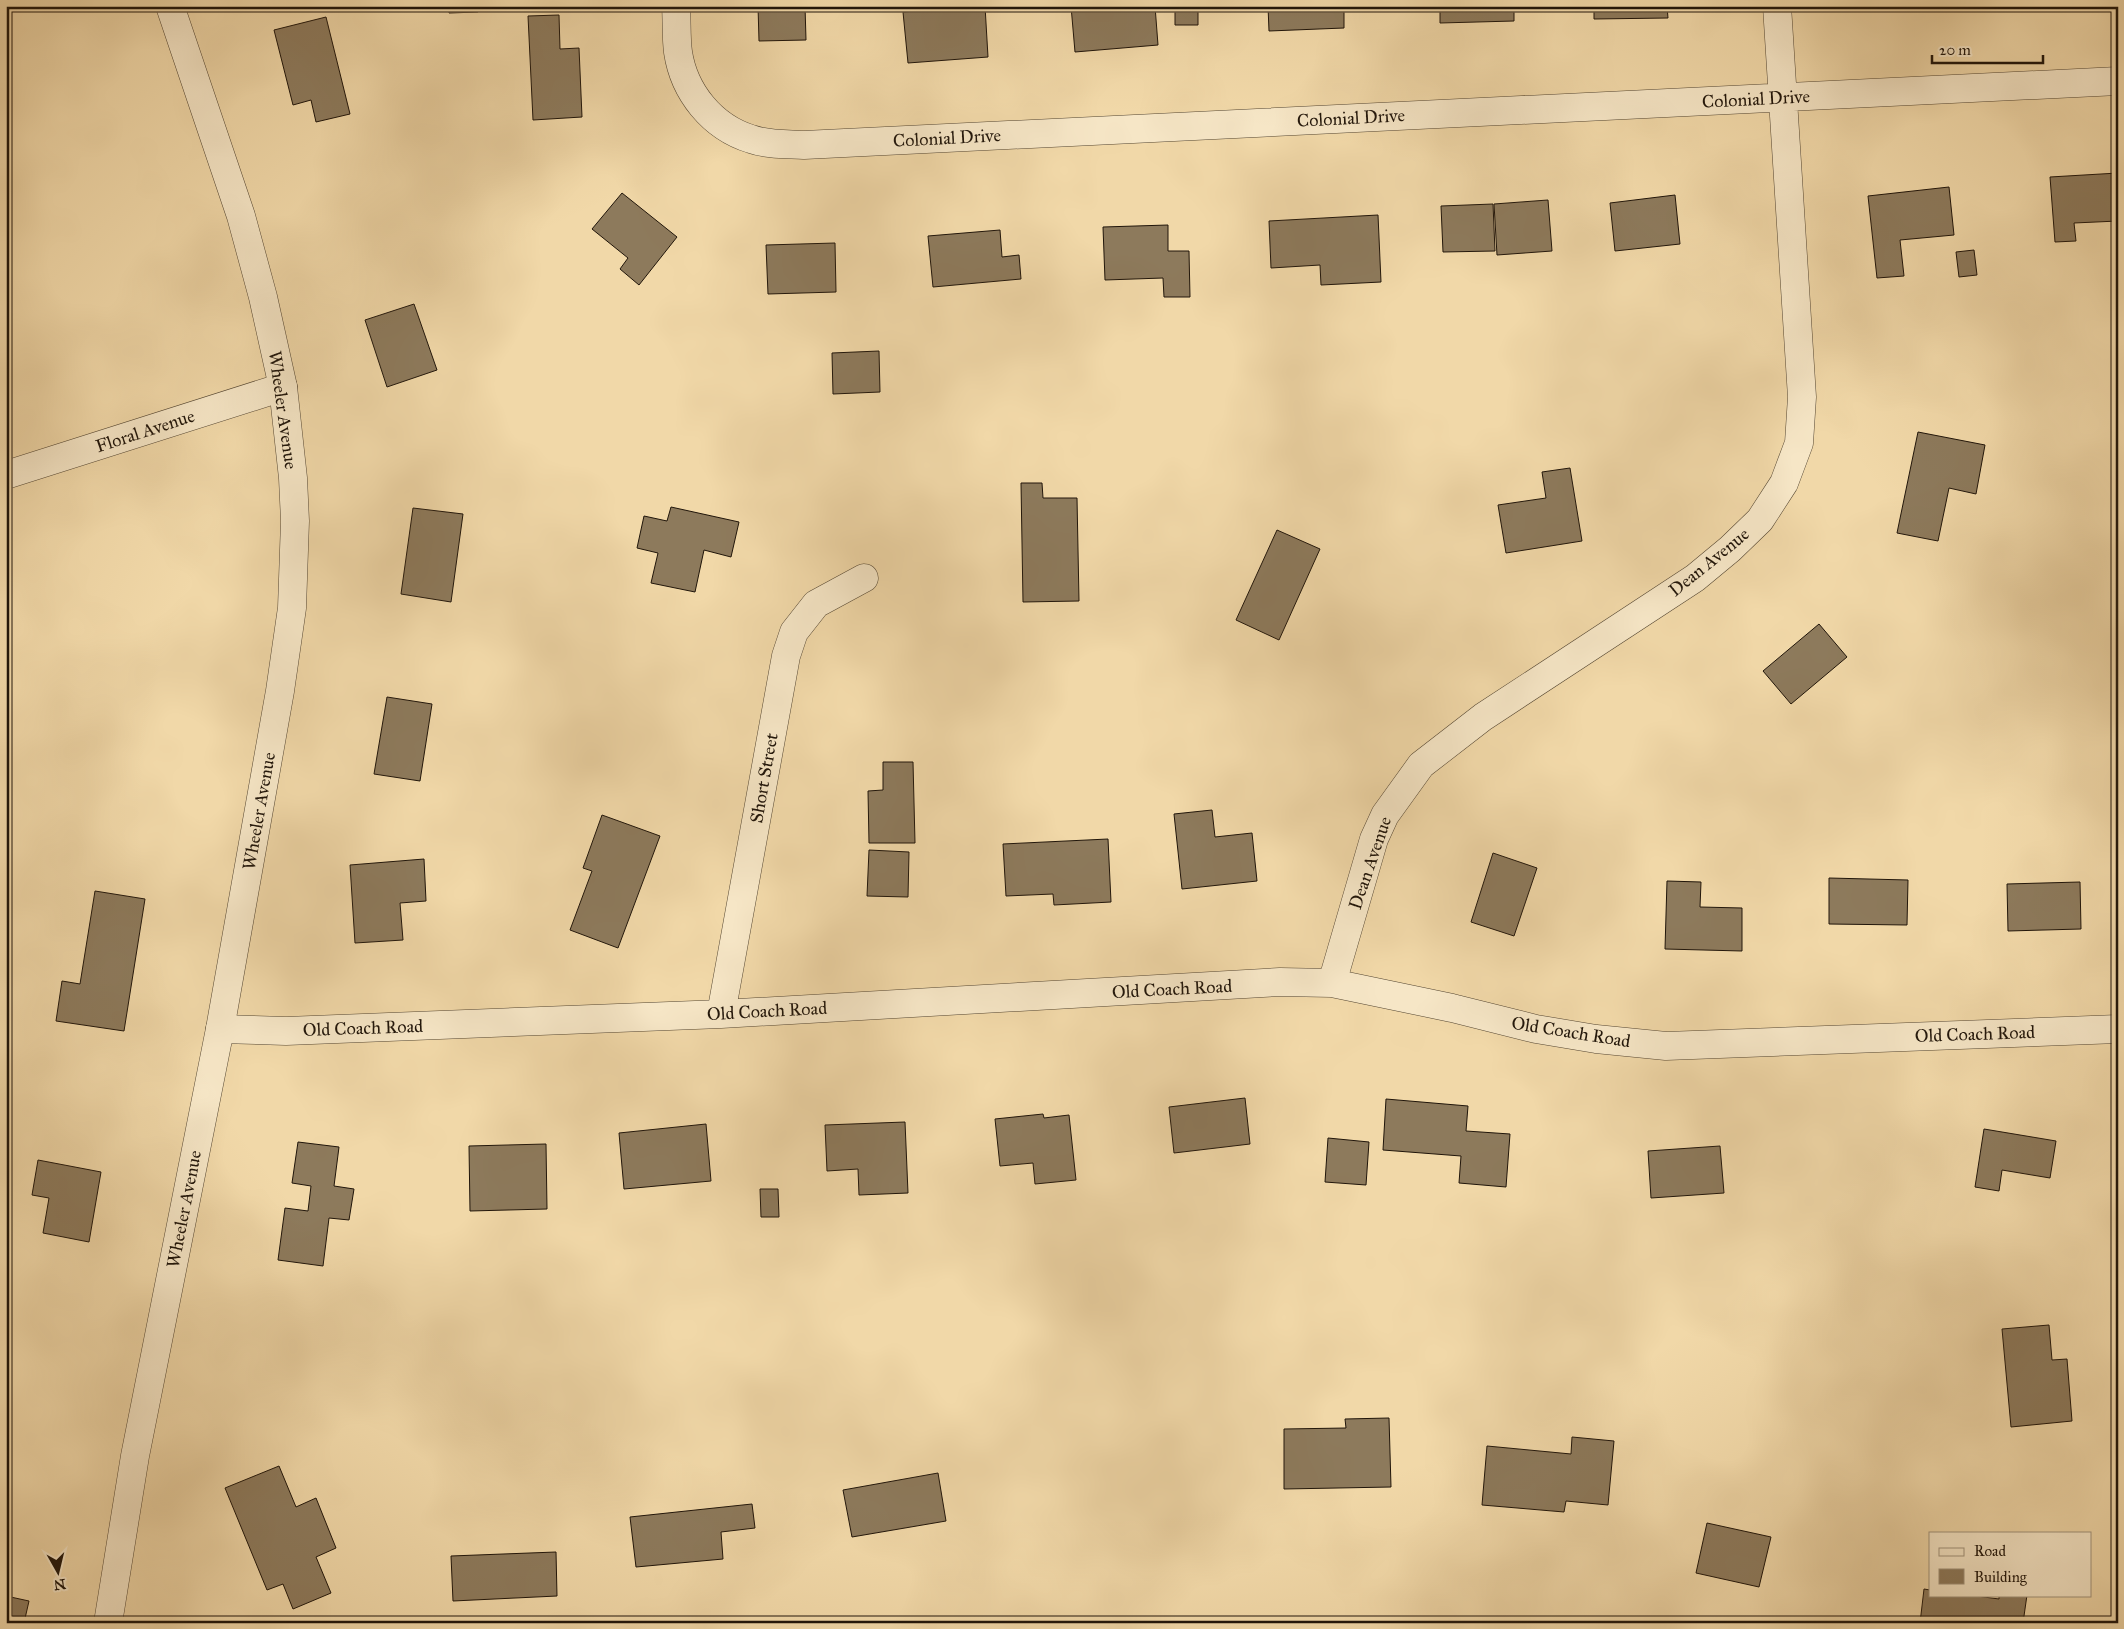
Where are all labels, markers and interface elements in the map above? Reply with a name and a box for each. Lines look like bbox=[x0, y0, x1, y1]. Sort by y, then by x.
scale bar bbox=[1932, 32, 2043, 64]
text: 20 m bbox=[1939, 41, 1971, 59]
street label: Colonial Drive bbox=[1701, 85, 1811, 113]
street label: Colonial Drive bbox=[1296, 104, 1406, 132]
street label: Colonial Drive bbox=[892, 124, 1002, 152]
street label: Wheeler Avenue bbox=[264, 349, 302, 471]
street label: Floral Avenue bbox=[93, 405, 197, 457]
street label: Dean Avenue bbox=[1664, 523, 1754, 601]
street label: Short Street bbox=[745, 731, 783, 825]
street label: Wheeler Avenue bbox=[238, 750, 280, 872]
street label: Dean Avenue bbox=[1344, 814, 1396, 912]
street label: Old Coach Road bbox=[1111, 975, 1233, 1003]
street label: Old Coach Road bbox=[706, 997, 828, 1025]
street label: Old Coach Road bbox=[1510, 1012, 1632, 1052]
street label: Old Coach Road bbox=[302, 1015, 424, 1041]
street label: Old Coach Road bbox=[1914, 1021, 2036, 1047]
street label: Wheeler Avenue bbox=[162, 1148, 206, 1270]
legend bbox=[1929, 1532, 2092, 1596]
text: Road bbox=[1974, 1542, 2006, 1560]
north arrow bbox=[32, 1546, 82, 1596]
text: Building bbox=[1974, 1568, 2028, 1586]
text: N bbox=[53, 1575, 67, 1594]

